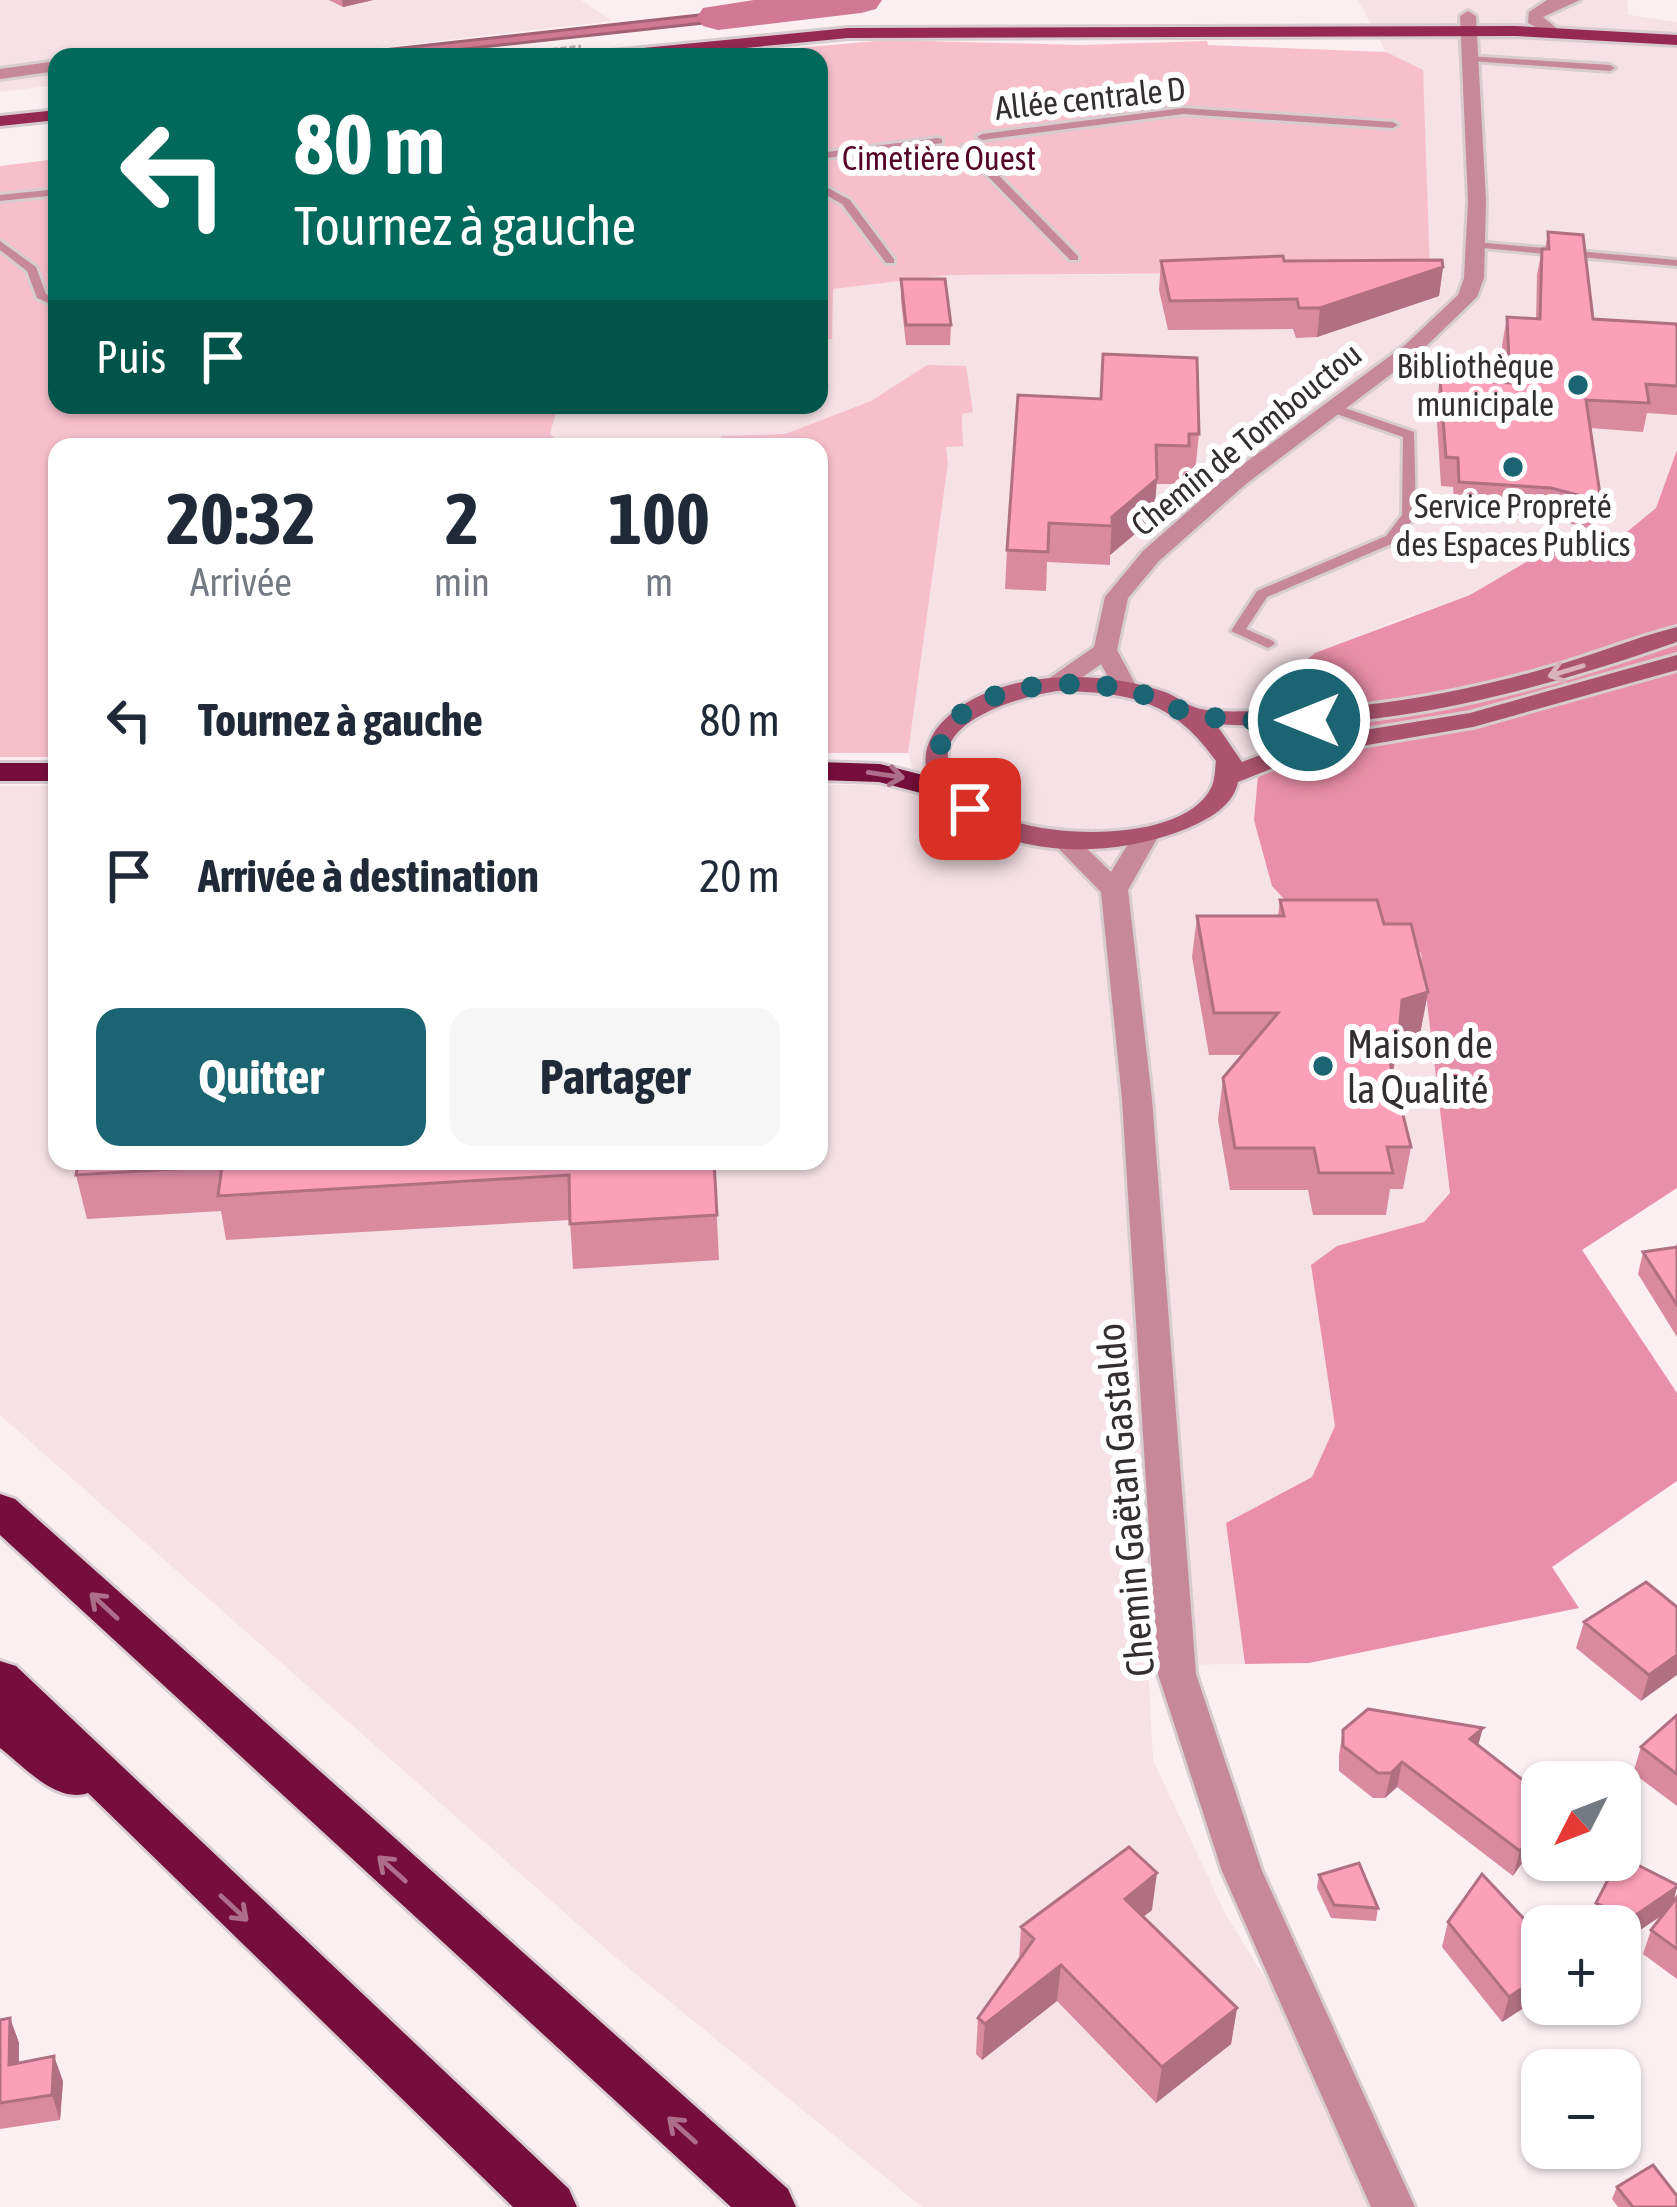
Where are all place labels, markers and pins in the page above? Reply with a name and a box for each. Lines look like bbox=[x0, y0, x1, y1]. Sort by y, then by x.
place label: Bibliothèque municipale bbox=[1396, 347, 1554, 423]
marker: Bibliothèque municipale bbox=[1565, 372, 1591, 398]
marker: Service Propreté des Espaces Publics bbox=[1500, 454, 1526, 480]
place label: Service Propreté des Espaces Publics bbox=[1396, 487, 1630, 563]
pin bbox=[919, 758, 1021, 860]
place label: Maison de la Qualité bbox=[1347, 1022, 1493, 1111]
marker: Maison de la Qualité bbox=[1310, 1053, 1336, 1079]

